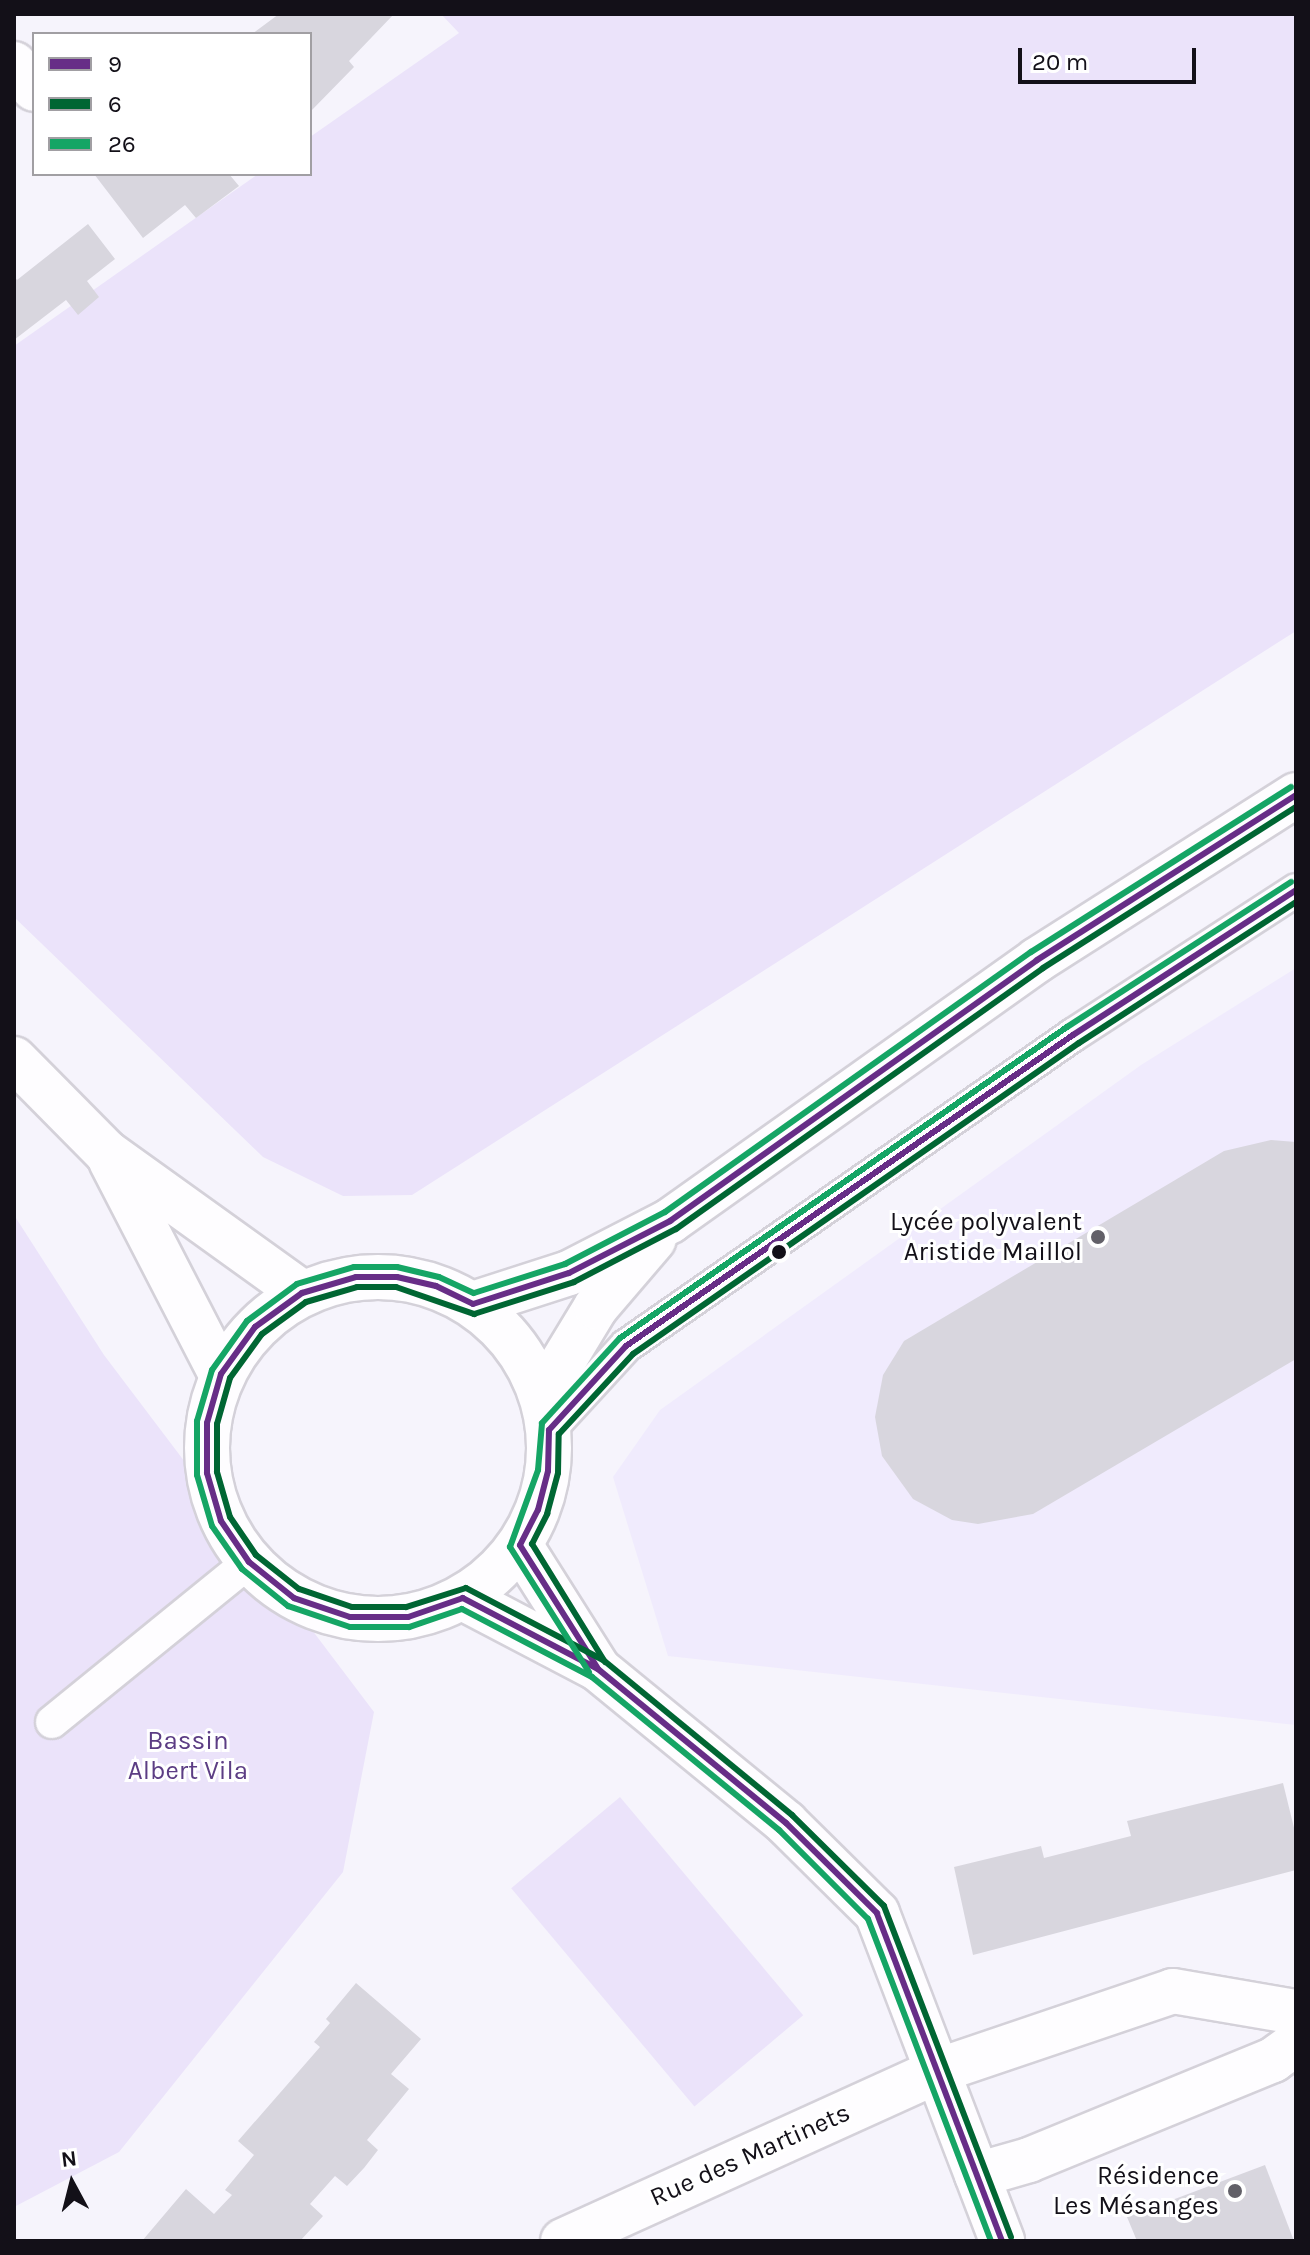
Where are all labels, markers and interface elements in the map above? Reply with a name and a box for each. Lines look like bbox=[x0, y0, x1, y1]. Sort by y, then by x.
legend bbox=[32, 32, 312, 176]
scale bar bbox=[1022, 32, 1200, 82]
text: 20 m bbox=[1032, 48, 1088, 76]
text: 9 bbox=[108, 50, 122, 78]
text: 6 bbox=[108, 90, 122, 118]
text: 26 bbox=[108, 130, 136, 158]
place label: Lycée polyvalent Aristide Maillol bbox=[890, 1206, 1082, 1268]
marker: Lycée polyvalent Aristide Maillol bbox=[1089, 1228, 1107, 1246]
unlabelled marker bbox=[771, 1244, 787, 1260]
park label: Bassin Albert Vila bbox=[128, 1725, 248, 1786]
street label: Rue des Martinets bbox=[645, 2097, 855, 2213]
north arrow bbox=[32, 2143, 112, 2223]
text: N bbox=[60, 2145, 78, 2173]
place label: Résidence Les Mésanges bbox=[1053, 2160, 1219, 2222]
marker: Résidence Les Mésanges bbox=[1226, 2182, 1244, 2200]

